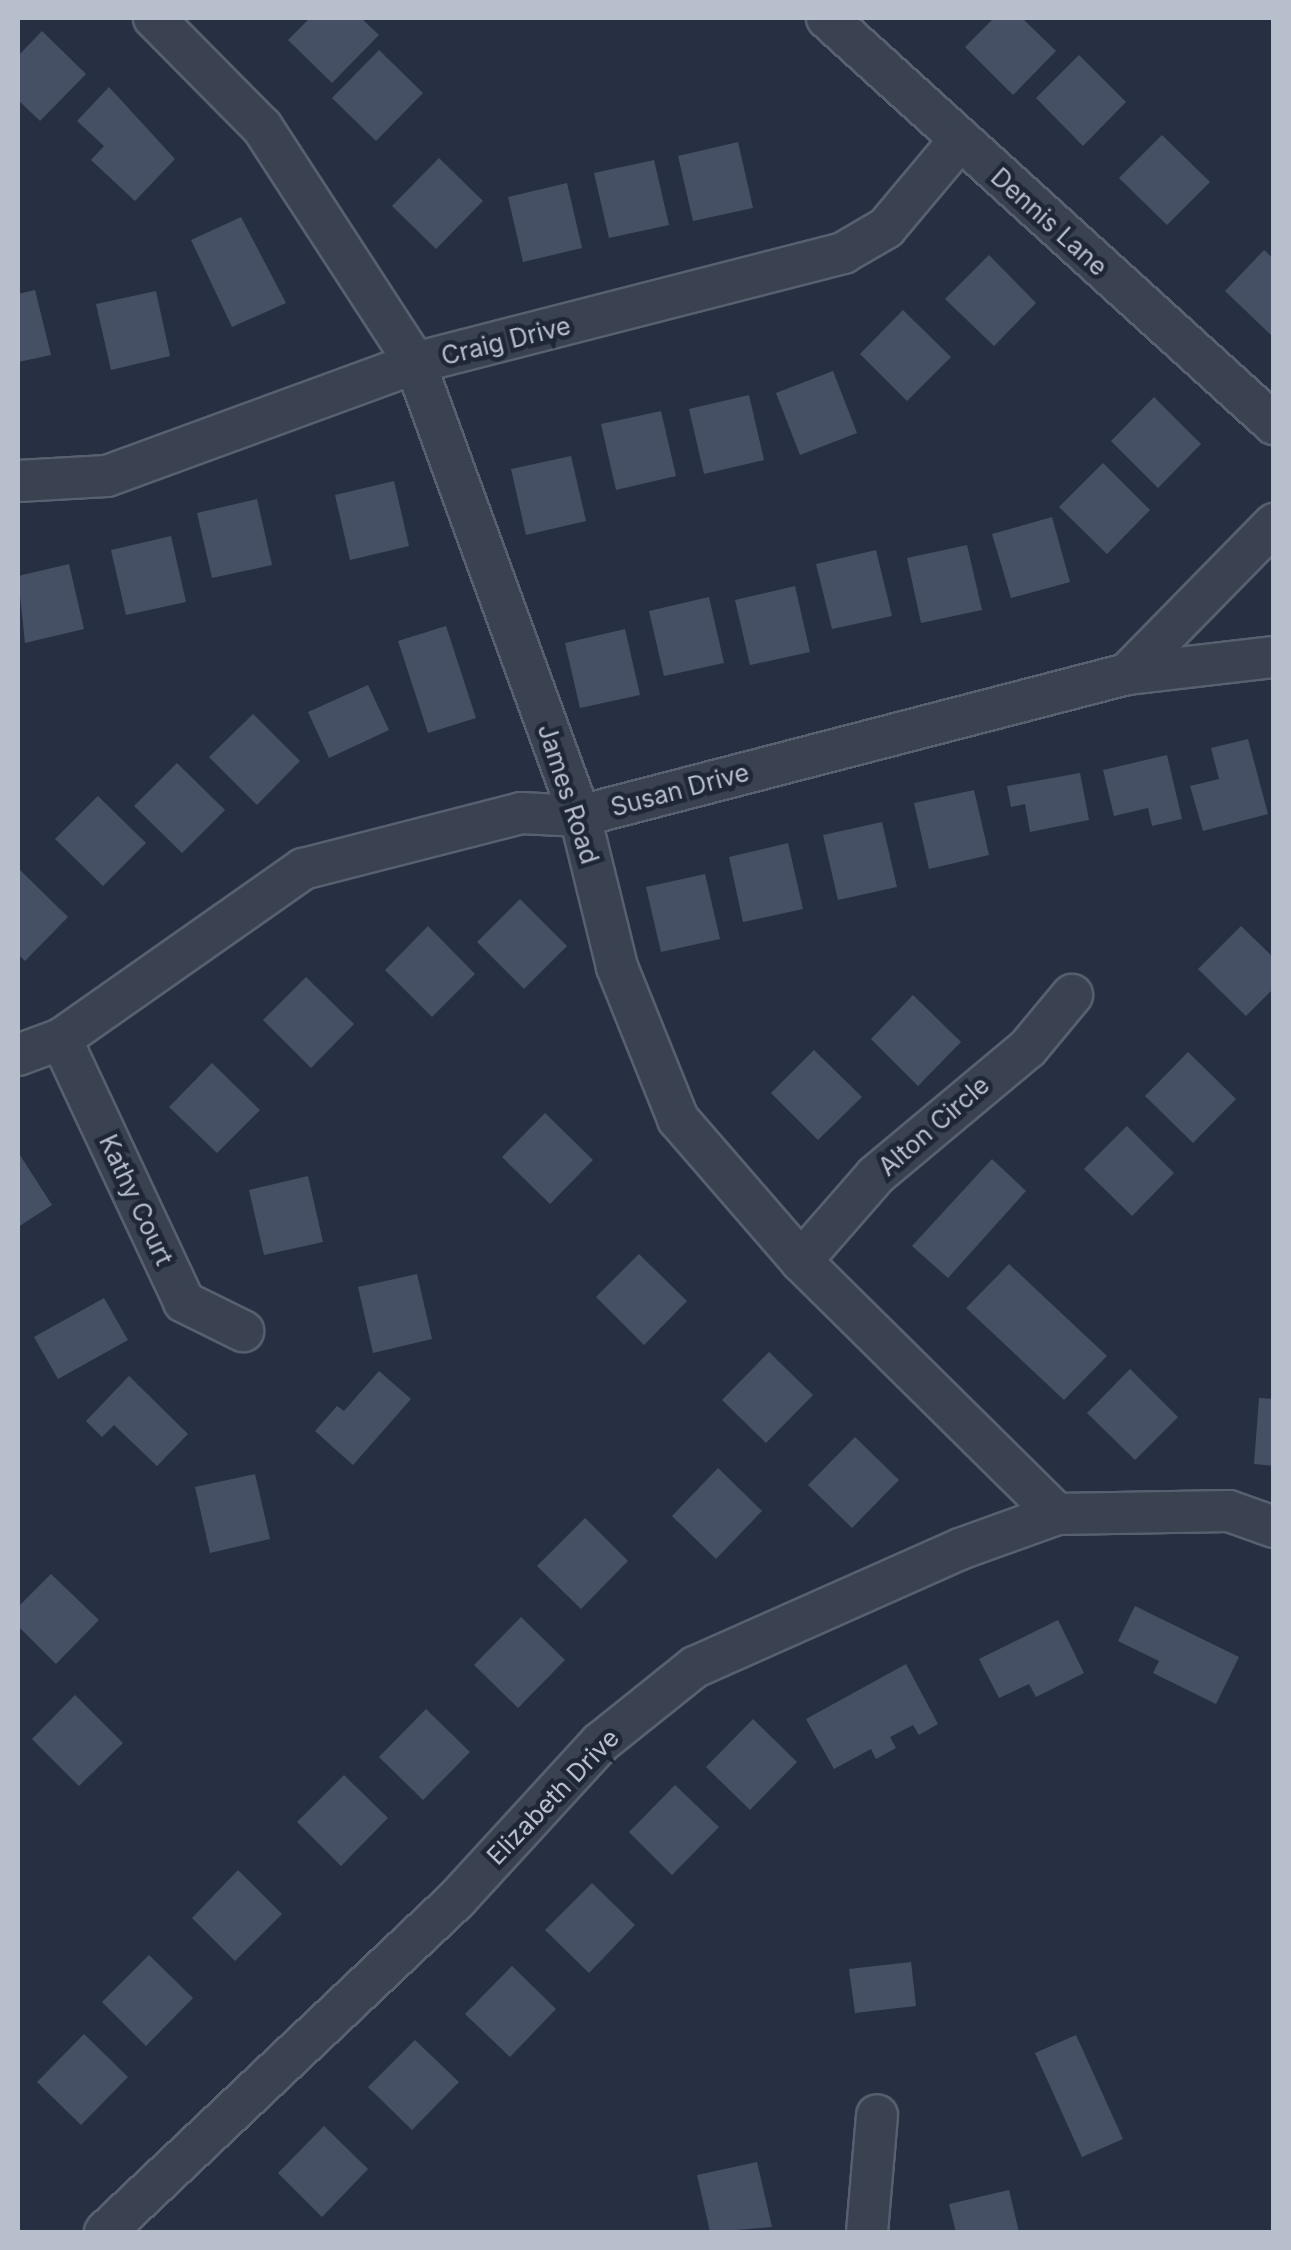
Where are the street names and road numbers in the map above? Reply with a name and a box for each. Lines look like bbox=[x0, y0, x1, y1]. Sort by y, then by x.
street label: Dennis Lane bbox=[985, 162, 1113, 282]
street label: Craig Drive bbox=[438, 310, 574, 372]
street label: James Road bbox=[531, 720, 605, 868]
street label: Susan Drive bbox=[608, 757, 752, 823]
street label: Alton Circle bbox=[873, 1070, 995, 1182]
street label: Kathy Court bbox=[93, 1130, 179, 1270]
street label: Elizabeth Drive bbox=[481, 1723, 625, 1871]

